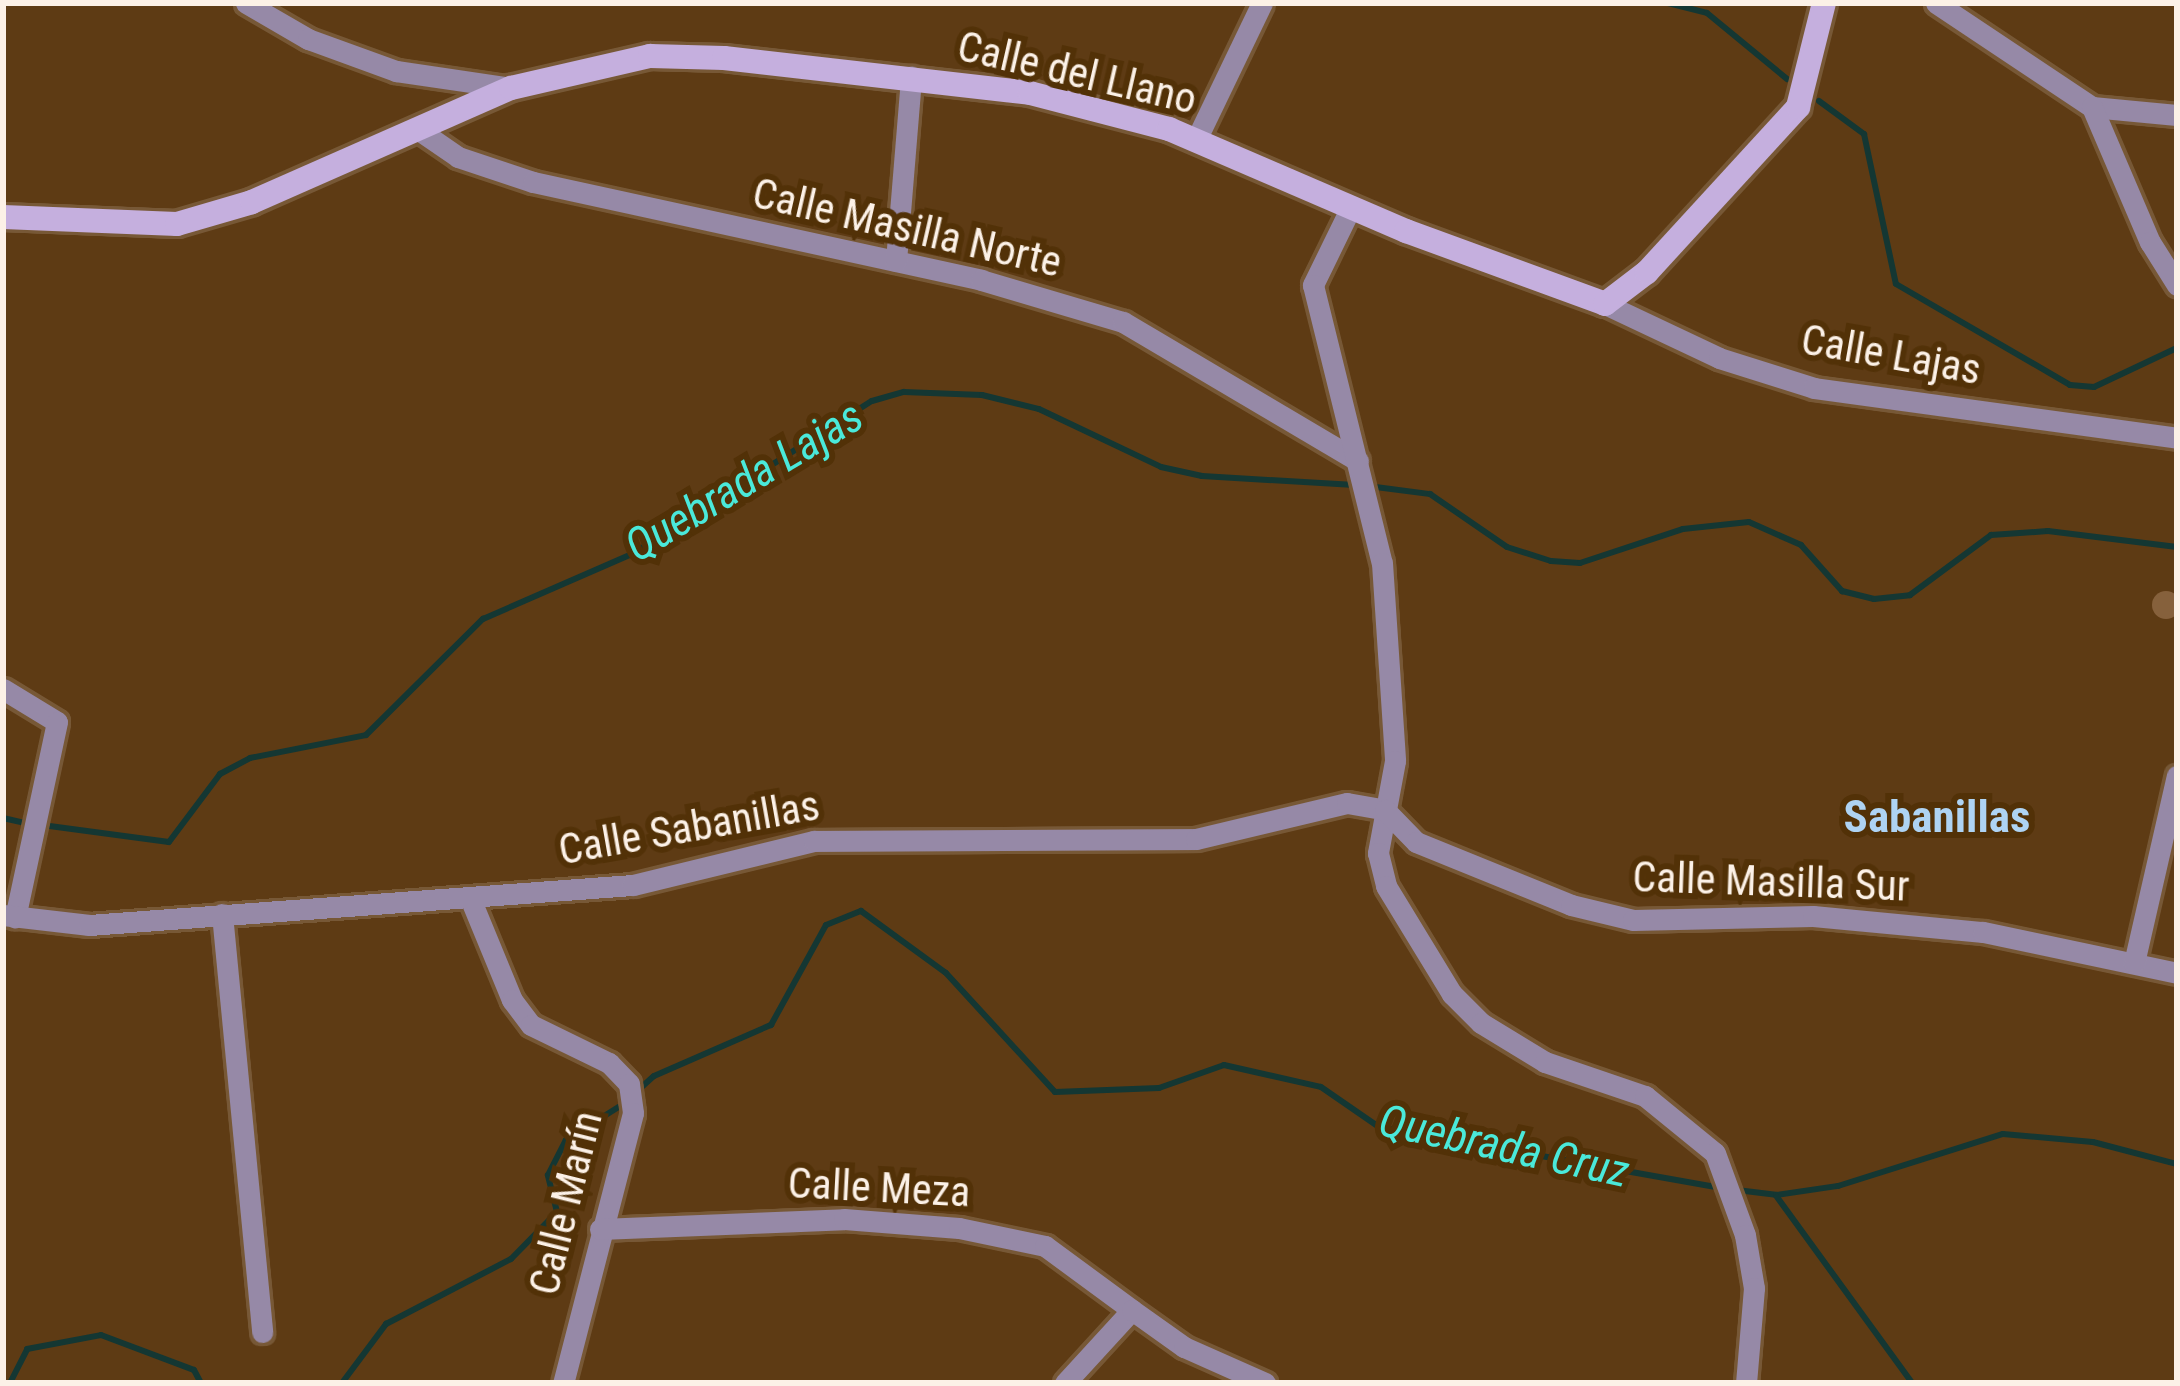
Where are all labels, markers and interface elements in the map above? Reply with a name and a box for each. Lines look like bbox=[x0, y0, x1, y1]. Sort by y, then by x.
street label: Calle del Llano bbox=[953, 21, 1201, 125]
street label: Calle Masilla Norte bbox=[748, 168, 1066, 288]
street label: Calle Lajas bbox=[1797, 314, 1985, 396]
water label: Quebrada Lajas bbox=[615, 389, 873, 573]
street label: Calle Sabanillas bbox=[555, 780, 823, 876]
district label: Sabanillas bbox=[1844, 790, 2030, 844]
street label: Calle Masilla Sur bbox=[1632, 852, 1910, 912]
water label: Quebrada Cruz bbox=[1374, 1093, 1634, 1199]
street label: Calle Marín bbox=[519, 1106, 613, 1300]
street label: Calle Meza bbox=[787, 1158, 971, 1218]

